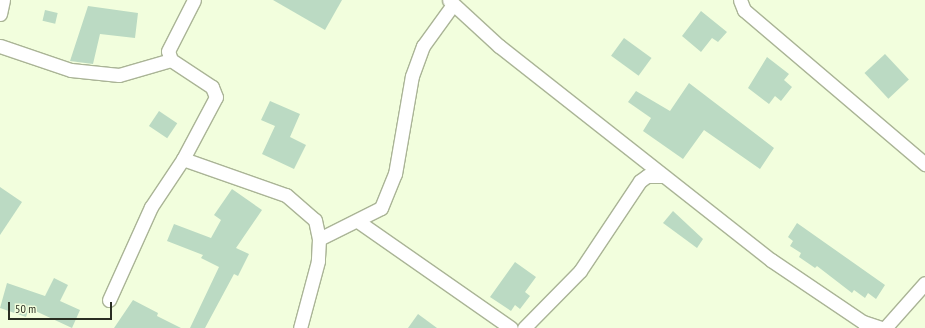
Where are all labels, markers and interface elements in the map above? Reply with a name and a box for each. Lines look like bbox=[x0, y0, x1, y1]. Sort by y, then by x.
scale bar bbox=[10, 294, 114, 320]
text: 50 m bbox=[15, 301, 36, 316]

